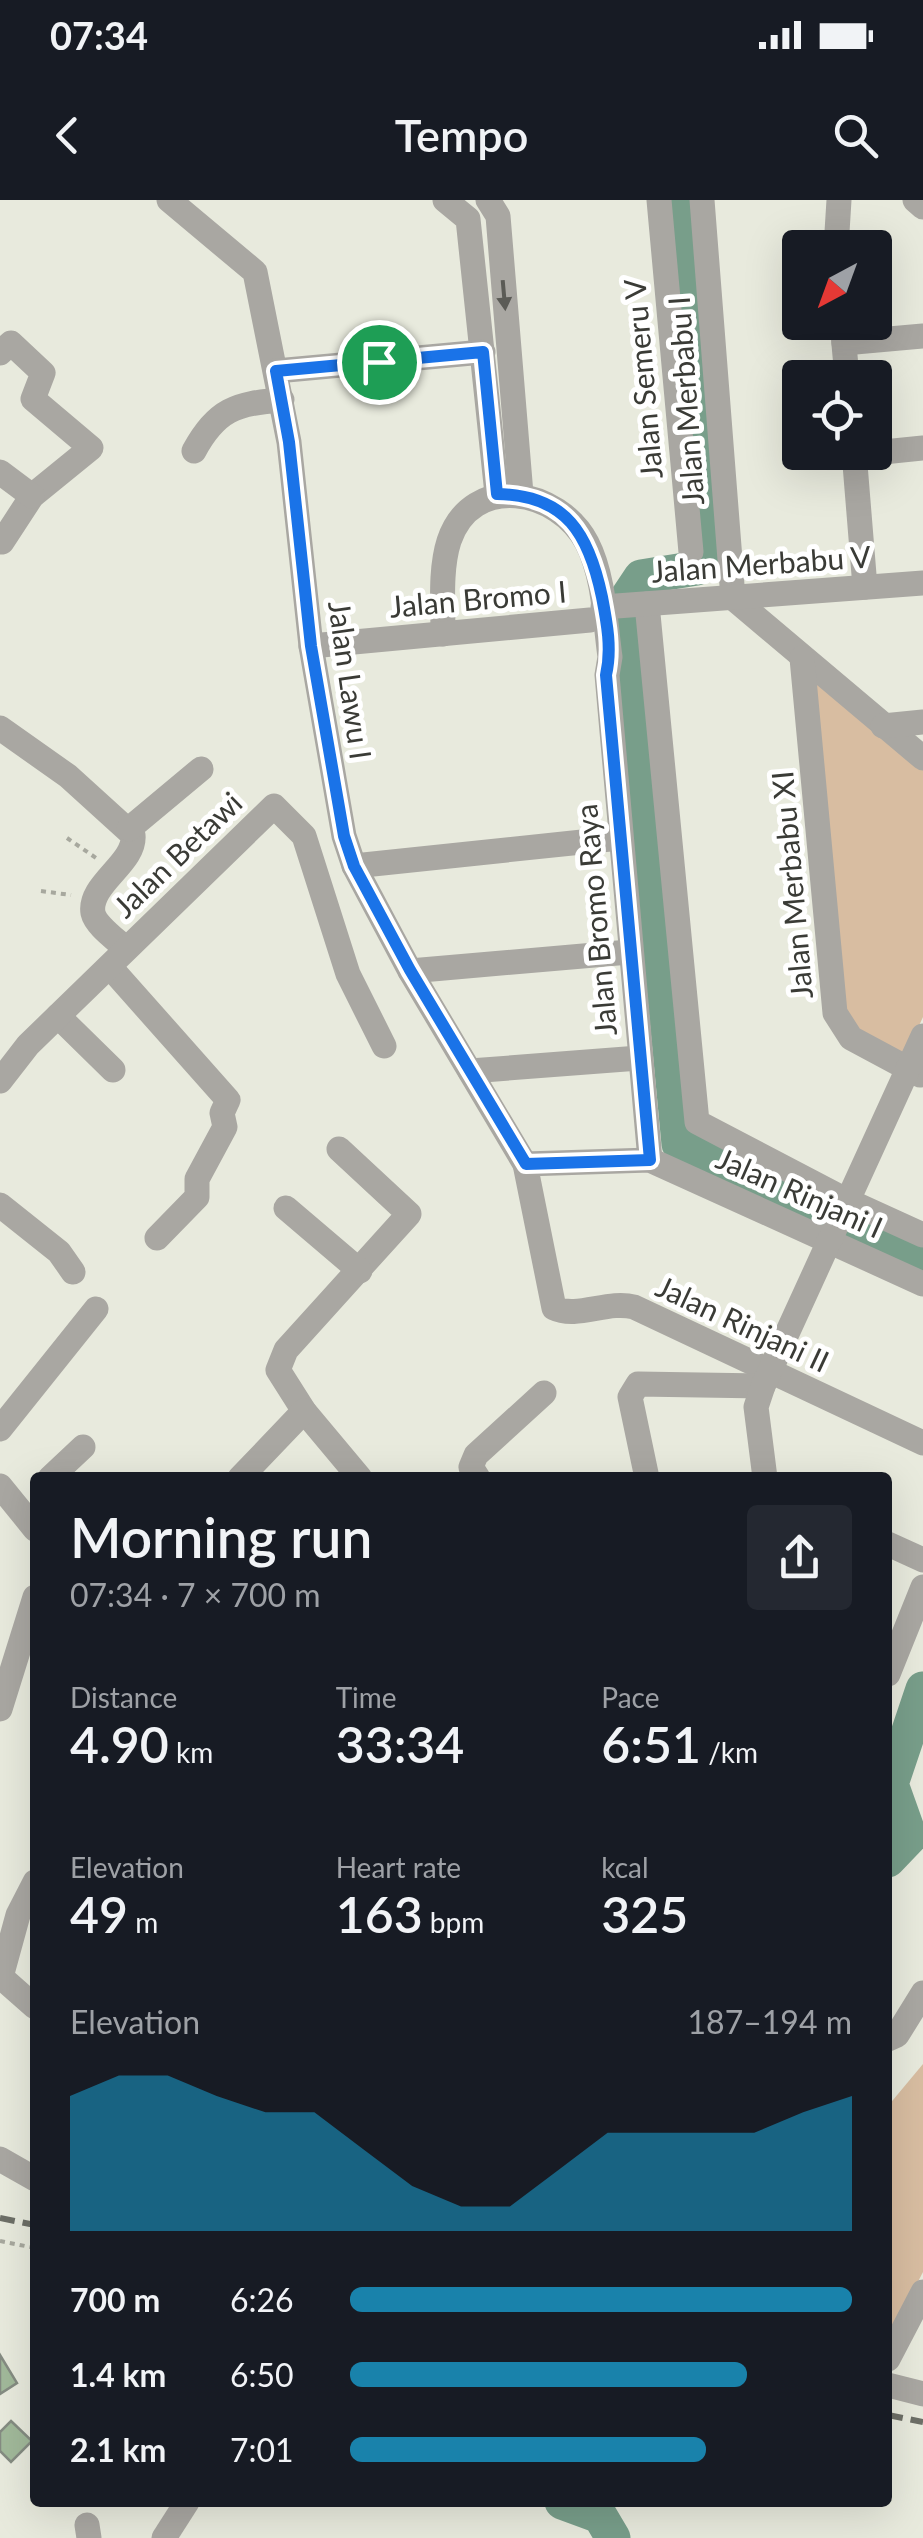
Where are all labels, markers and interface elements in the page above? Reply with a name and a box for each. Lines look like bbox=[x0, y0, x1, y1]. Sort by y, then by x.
text: 07:34 bbox=[50, 12, 148, 58]
icon: back bbox=[40, 108, 95, 163]
text: Tempo bbox=[395, 108, 528, 162]
icon: search bbox=[828, 108, 883, 163]
north arrow bbox=[782, 230, 892, 340]
map controls bbox=[782, 230, 892, 470]
street label: Jalan Semeru V bbox=[615, 277, 669, 480]
one-way arrow bbox=[497, 279, 513, 311]
street label: Jalan Merbabu I bbox=[660, 296, 710, 506]
pin bbox=[337, 320, 422, 405]
icon: arrive bbox=[352, 335, 407, 390]
button: locate bbox=[782, 360, 892, 470]
street label: Jalan Merbabu V bbox=[650, 537, 873, 589]
street label: Jalan Bromo I bbox=[388, 572, 568, 624]
street label: Jalan Lawu I bbox=[322, 598, 380, 762]
street label: Jalan Merbabu XI bbox=[763, 770, 819, 1000]
street label: Jalan Betawi bbox=[105, 784, 249, 924]
street label: Jalan Bromo Raya bbox=[567, 803, 623, 1037]
street label: Jalan Rinjani I bbox=[711, 1139, 889, 1245]
street label: Jalan Rinjani II bbox=[651, 1267, 835, 1379]
text: Morning run bbox=[70, 1504, 372, 1570]
button: share bbox=[747, 1505, 852, 1610]
text: 07:34 · 7 × 700 m bbox=[70, 1575, 321, 1614]
text: Distance bbox=[70, 1680, 177, 1714]
text: Time bbox=[336, 1680, 397, 1714]
text: Pace bbox=[601, 1680, 660, 1714]
text: 4.90 bbox=[70, 1714, 169, 1774]
text: 33:34 bbox=[336, 1714, 464, 1774]
text: 6:51 bbox=[601, 1714, 701, 1774]
text: km bbox=[169, 1735, 213, 1769]
text: /km bbox=[701, 1735, 758, 1769]
text: Elevation bbox=[70, 1850, 184, 1884]
text: Heart rate bbox=[336, 1850, 461, 1884]
text: kcal bbox=[601, 1850, 649, 1884]
text: 49 bbox=[70, 1884, 128, 1944]
text: 163 bbox=[336, 1884, 423, 1944]
text: 325 bbox=[601, 1884, 688, 1944]
text: m bbox=[128, 1905, 158, 1939]
text: bpm bbox=[423, 1905, 484, 1939]
text: Elevation bbox=[70, 2002, 200, 2041]
text: 187–194 m bbox=[688, 2002, 852, 2041]
text: 700 m bbox=[70, 2280, 160, 2319]
text: 6:26 bbox=[230, 2280, 294, 2319]
text: 1.4 km bbox=[70, 2355, 166, 2394]
text: 6:50 bbox=[230, 2355, 294, 2394]
text: 2.1 km bbox=[70, 2430, 166, 2469]
text: 7:01 bbox=[230, 2430, 294, 2469]

